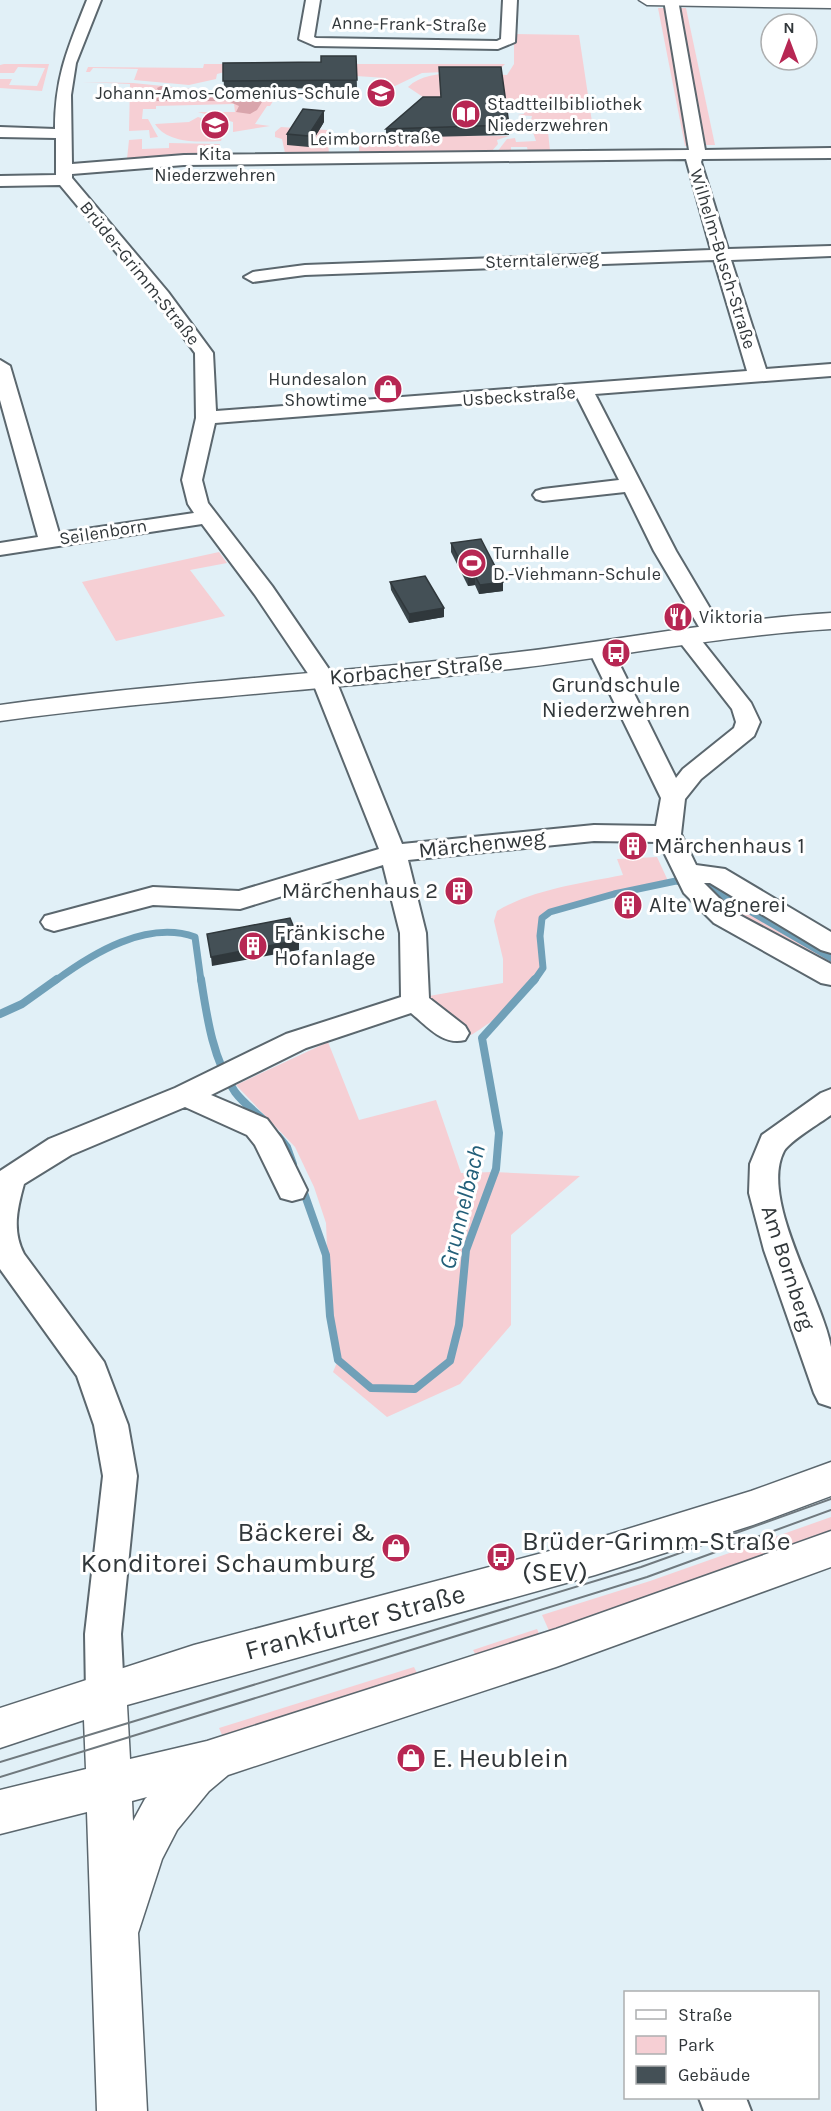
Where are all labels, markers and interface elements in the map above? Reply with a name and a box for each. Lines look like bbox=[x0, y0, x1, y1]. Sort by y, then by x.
street label: Anne-Frank-Straße bbox=[331, 12, 487, 36]
north arrow bbox=[759, 12, 819, 72]
text: N bbox=[783, 18, 795, 37]
school or university icon: Johann-Amos-Comenius-Schule bbox=[365, 77, 397, 109]
place label: Johann-Amos-Comenius-Schule bbox=[95, 82, 360, 104]
place label: Stadtteilbibliothek Niederzwehren bbox=[487, 93, 642, 136]
library icon: Stadtteilbibliothek Niederzwehren bbox=[450, 98, 482, 130]
school or university icon: Kita Niederzwehren bbox=[199, 109, 231, 141]
street label: Leimbornstraße bbox=[309, 126, 441, 150]
place label: Kita Niederzwehren bbox=[154, 143, 276, 186]
street label: Wilhelm-Busch-Straße bbox=[685, 166, 761, 352]
street label: Brüder-Grimm-Straße bbox=[75, 197, 205, 349]
street label: Sterntalerweg bbox=[485, 247, 599, 273]
place label: Hundesalon Showtime bbox=[268, 368, 367, 411]
shop icon: Hundesalon Showtime bbox=[372, 373, 404, 405]
street label: Usbeckstraße bbox=[462, 381, 576, 411]
street label: Seilenborn bbox=[58, 514, 148, 550]
place label: Turnhalle D.-Viehmann-Schule bbox=[493, 542, 661, 585]
sports icon: Turnhalle D.-Viehmann-Schule bbox=[456, 547, 488, 579]
restaurant icon: Viktoria bbox=[662, 601, 694, 633]
place label: Viktoria bbox=[699, 606, 763, 628]
bus stop icon: Grundschule Niederzwehren bbox=[600, 637, 632, 669]
street label: Korbacher Straße bbox=[328, 649, 504, 691]
place label: Grundschule Niederzwehren bbox=[542, 672, 690, 723]
street label: Märchenweg bbox=[417, 824, 547, 864]
building icon: Märchenhaus 1 bbox=[617, 830, 649, 862]
place label: Märchenhaus 1 bbox=[654, 833, 805, 859]
building icon: Märchenhaus 2 bbox=[443, 875, 475, 907]
place label: Märchenhaus 2 bbox=[282, 878, 438, 904]
building icon: Alte Wagnerei bbox=[612, 889, 644, 921]
place label: Alte Wagnerei bbox=[649, 892, 786, 918]
place label: Fränkische Hofanlage bbox=[274, 920, 385, 971]
building icon: Fränkische Hofanlage bbox=[237, 930, 269, 962]
water label: Grunnelbach bbox=[433, 1142, 491, 1272]
street label: Am Bornberg bbox=[756, 1202, 821, 1334]
place label: Bäckerei & Konditorei Schaumburg bbox=[81, 1516, 375, 1579]
place label: Brüder-Grimm-Straße (SEV) bbox=[522, 1525, 791, 1588]
shop icon: Bäckerei & Konditorei Schaumburg bbox=[380, 1532, 412, 1564]
bus stop icon: Brüder-Grimm-Straße (SEV) bbox=[485, 1541, 517, 1573]
street label: Frankfurter Straße bbox=[241, 1577, 469, 1667]
shop icon: E. Heublein bbox=[395, 1742, 427, 1774]
place label: E. Heublein bbox=[432, 1742, 568, 1774]
legend bbox=[624, 1991, 819, 2099]
text: Straße bbox=[678, 2004, 732, 2026]
text: Park bbox=[678, 2034, 715, 2056]
text: Gebäude bbox=[678, 2064, 750, 2086]

